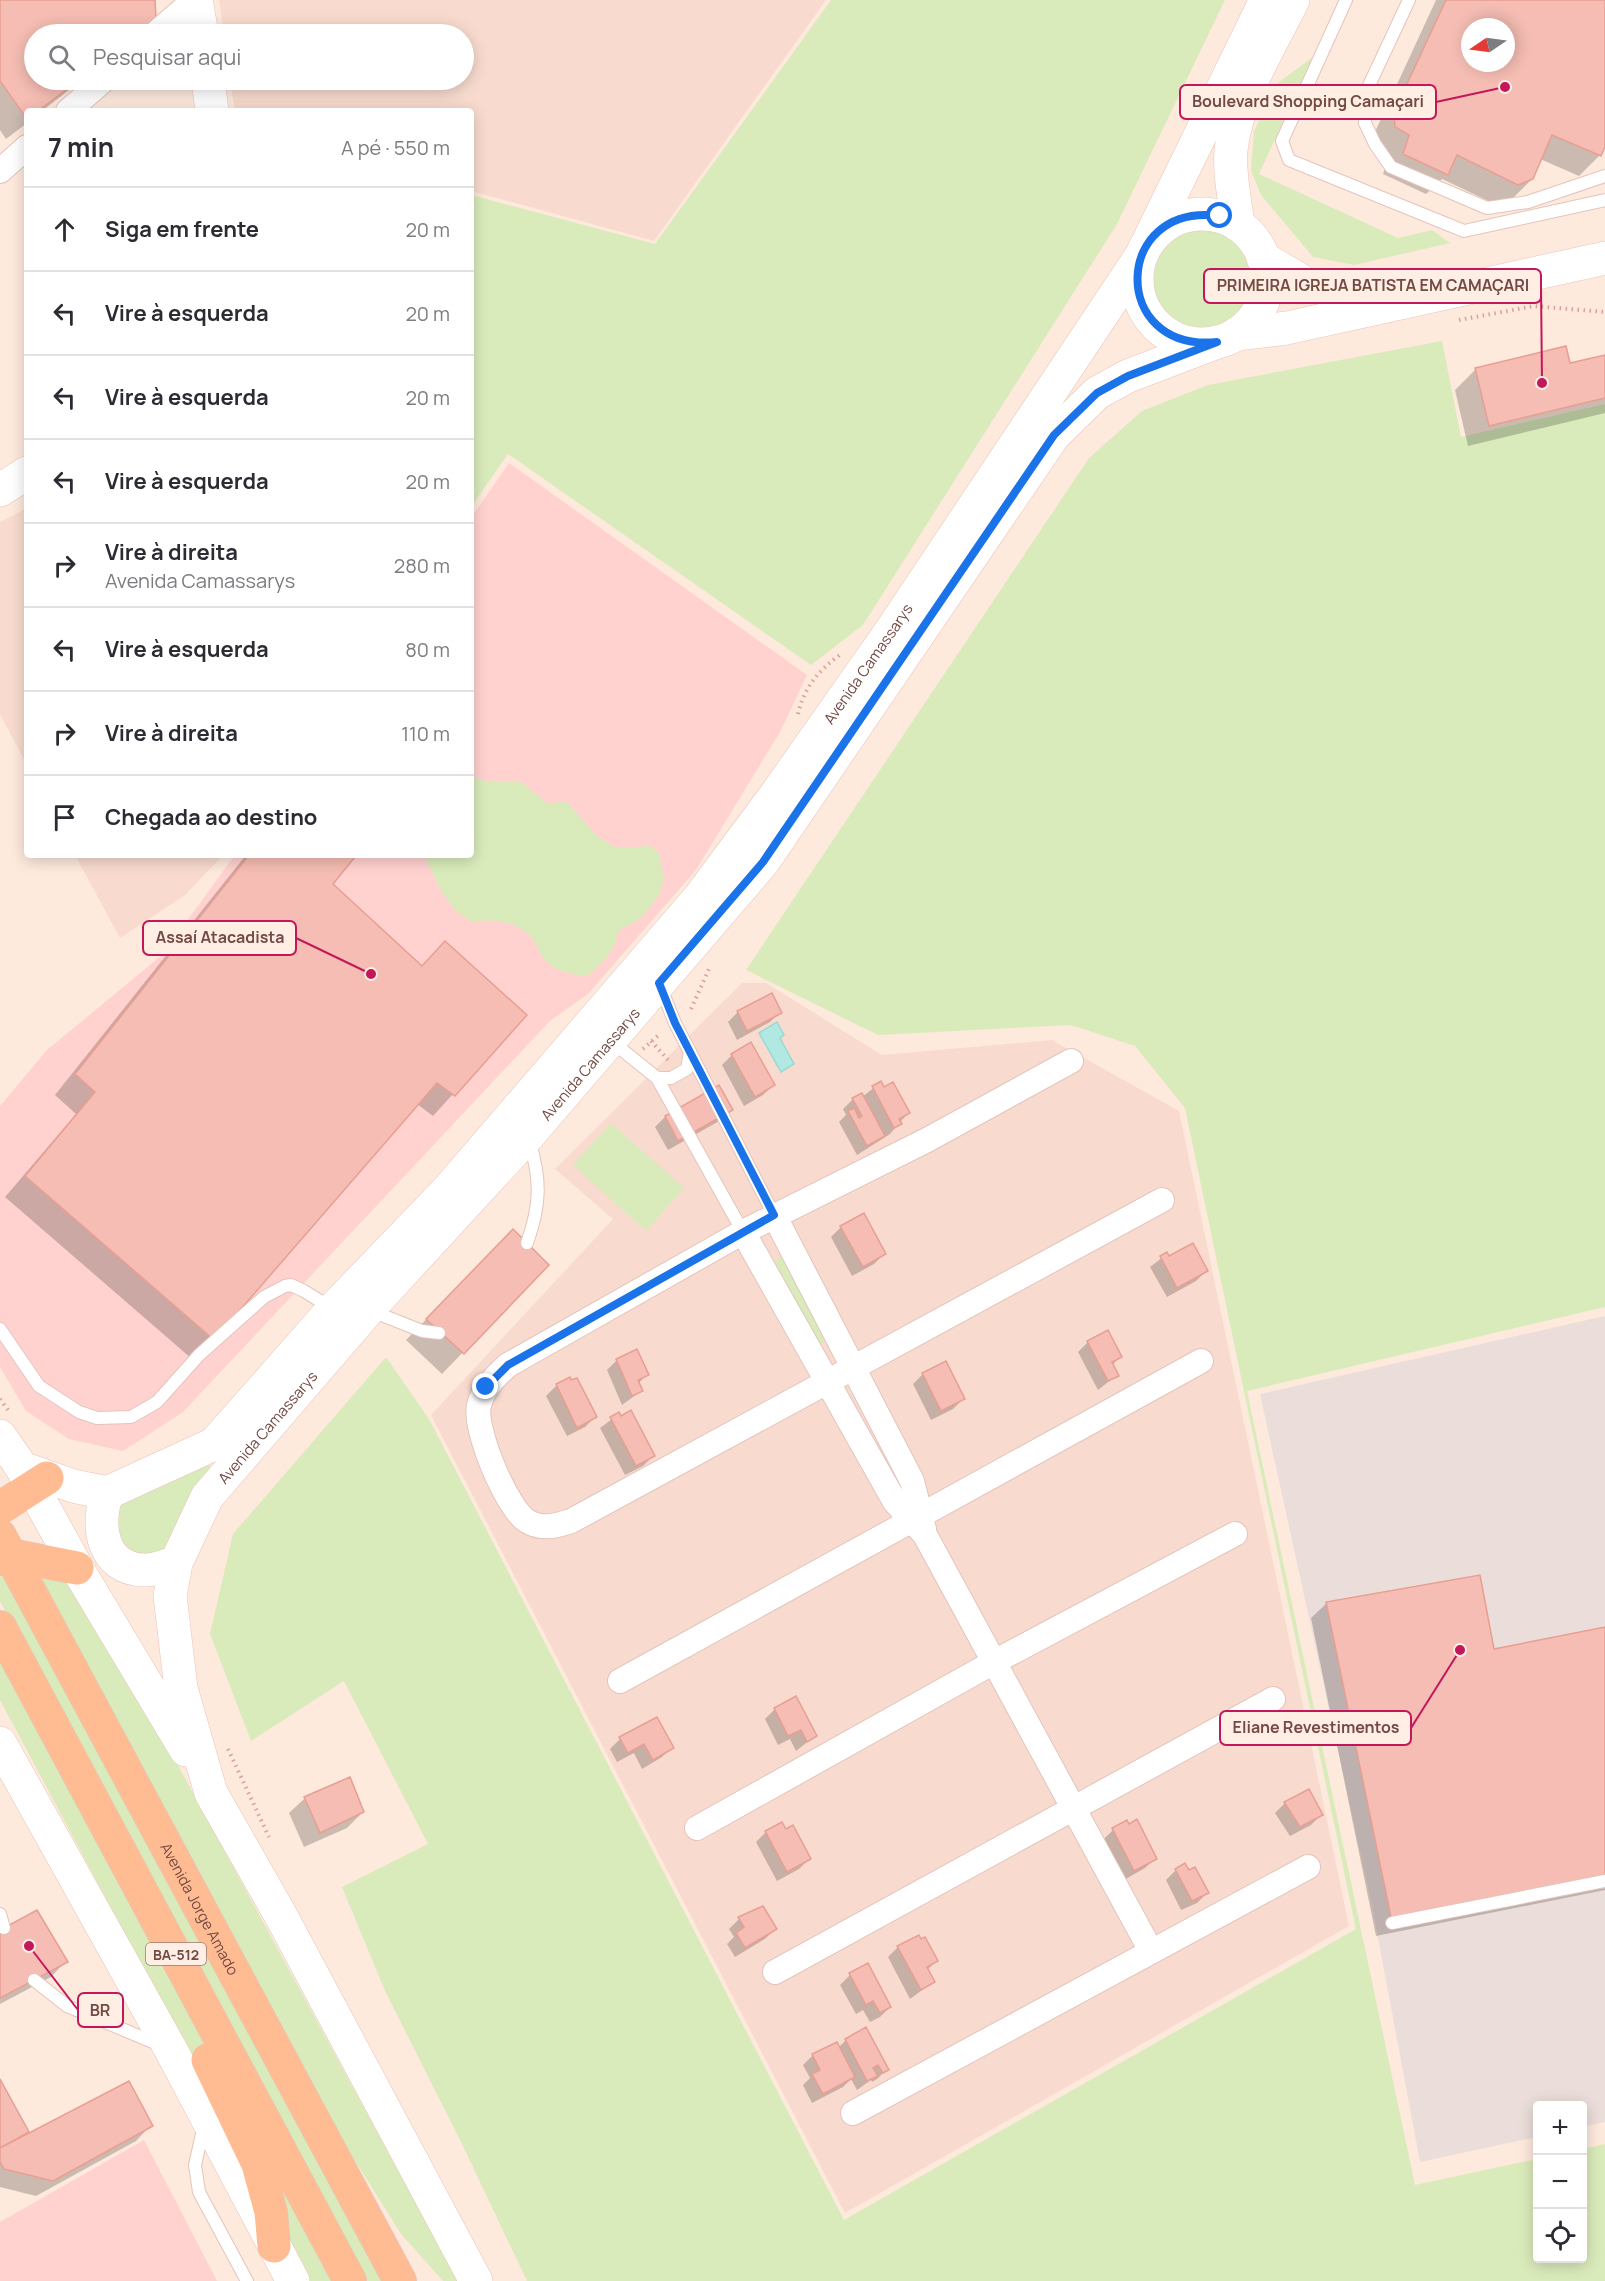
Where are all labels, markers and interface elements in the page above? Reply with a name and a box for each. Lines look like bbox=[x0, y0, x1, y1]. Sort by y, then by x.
north arrow bbox=[1461, 18, 1515, 72]
search box bbox=[24, 24, 474, 90]
icon: search bbox=[45, 41, 78, 74]
text: Pesquisar aqui bbox=[93, 42, 241, 72]
callout: Boulevard Shopping Camaçari bbox=[1180, 85, 1436, 119]
text: Boulevard Shopping Camaçari bbox=[1192, 90, 1424, 112]
text: 7 min bbox=[48, 129, 114, 165]
text: A pé · 550 m bbox=[341, 134, 450, 161]
route start bbox=[1206, 202, 1232, 228]
icon: ahead bbox=[48, 213, 81, 246]
text: Siga em frente bbox=[105, 214, 259, 244]
text: 20 m bbox=[405, 216, 450, 243]
callout: PRIMEIRA IGREJA BATISTA EM CAMAÇARI bbox=[1204, 269, 1541, 303]
text: PRIMEIRA IGREJA BATISTA EM CAMAÇARI bbox=[1217, 274, 1529, 296]
icon: left bbox=[48, 297, 81, 330]
text: Vire à esquerda bbox=[105, 298, 269, 328]
text: 20 m bbox=[405, 300, 450, 327]
icon: left bbox=[48, 381, 81, 414]
text: Vire à esquerda bbox=[105, 382, 269, 412]
text: 20 m bbox=[405, 384, 450, 411]
icon: left bbox=[48, 465, 81, 498]
text: Vire à esquerda bbox=[105, 466, 269, 496]
text: 20 m bbox=[405, 468, 450, 495]
text: Vire à direita bbox=[105, 537, 238, 567]
icon: right bbox=[48, 549, 81, 582]
text: 280 m bbox=[394, 552, 450, 579]
text: Avenida Camassarys bbox=[105, 567, 295, 594]
street label: Avenida Camassarys bbox=[818, 599, 917, 728]
icon: left bbox=[48, 633, 81, 666]
text: Vire à esquerda bbox=[105, 634, 269, 664]
text: 80 m bbox=[405, 636, 450, 663]
icon: right bbox=[48, 717, 81, 750]
text: Vire à direita bbox=[105, 718, 238, 748]
text: 110 m bbox=[401, 720, 450, 747]
icon: arrive bbox=[48, 801, 81, 834]
text: Chegada ao destino bbox=[105, 802, 317, 832]
callout: Assaí Atacadista bbox=[143, 921, 296, 955]
text: Assaí Atacadista bbox=[156, 926, 284, 948]
street label: Avenida Camassarys bbox=[536, 1003, 645, 1125]
street label: Avenida Camassarys bbox=[213, 1366, 322, 1488]
route end bbox=[472, 1373, 498, 1399]
callout: Eliane Revestimentos bbox=[1220, 1711, 1411, 1745]
text: Eliane Revestimentos bbox=[1233, 1716, 1400, 1738]
street label: Avenida Jorge Amado bbox=[156, 1839, 244, 1979]
road number: BA-512 bbox=[146, 1943, 206, 1965]
callout: BR bbox=[78, 1993, 123, 2027]
text: BR bbox=[90, 1999, 110, 2021]
map controls bbox=[1533, 2101, 1587, 2263]
button: + bbox=[1533, 2101, 1587, 2155]
button: − bbox=[1533, 2155, 1587, 2209]
button: locate bbox=[1533, 2209, 1587, 2263]

